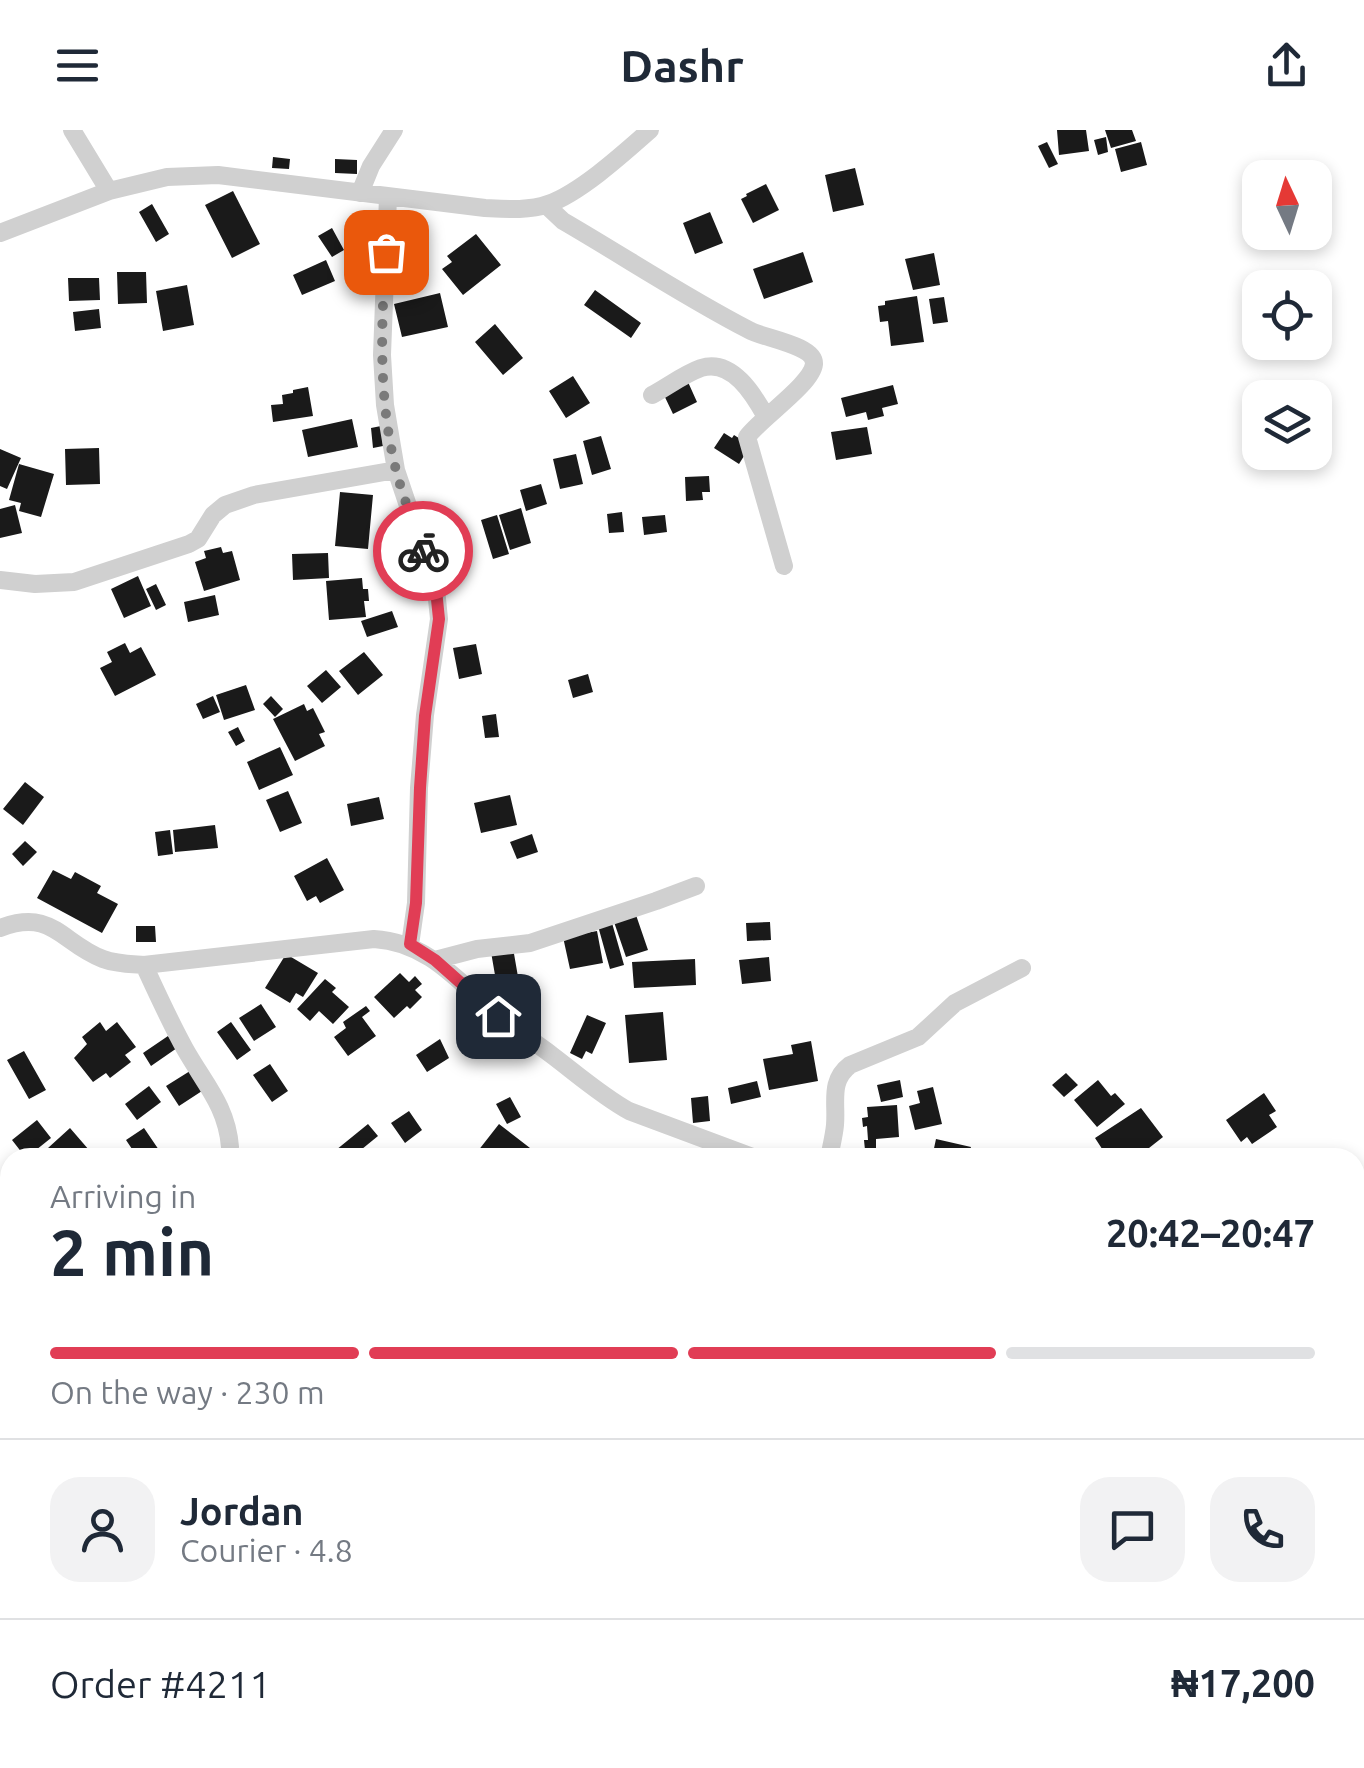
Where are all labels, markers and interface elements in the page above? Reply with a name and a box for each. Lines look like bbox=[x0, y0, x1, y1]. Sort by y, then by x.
icon: menu bbox=[50, 38, 105, 93]
icon: share bbox=[1259, 38, 1314, 93]
text: Dashr bbox=[620, 40, 744, 91]
north arrow bbox=[1242, 160, 1332, 250]
map controls bbox=[1242, 160, 1332, 470]
pin bbox=[344, 210, 429, 295]
icon: bag bbox=[359, 225, 414, 280]
button: locate bbox=[1242, 270, 1332, 360]
button: layers bbox=[1242, 380, 1332, 470]
courier bbox=[373, 501, 473, 601]
icon: bike bbox=[396, 524, 451, 579]
pin bbox=[456, 974, 541, 1059]
icon: home bbox=[471, 989, 526, 1044]
text: Arriving in bbox=[50, 1178, 196, 1214]
text: 20:42–20:47 bbox=[1106, 1212, 1315, 1254]
text: 2 min bbox=[50, 1215, 214, 1288]
text: On the way · 230 m bbox=[50, 1374, 325, 1410]
button: person bbox=[50, 1477, 155, 1582]
button: chat bbox=[1080, 1477, 1185, 1582]
button: phone bbox=[1210, 1477, 1315, 1582]
text: Jordan bbox=[180, 1490, 304, 1532]
text: Courier · 4.8 bbox=[180, 1532, 353, 1568]
text: ₦17,200 bbox=[1171, 1662, 1315, 1704]
text: Order #4211 bbox=[50, 1663, 271, 1705]

